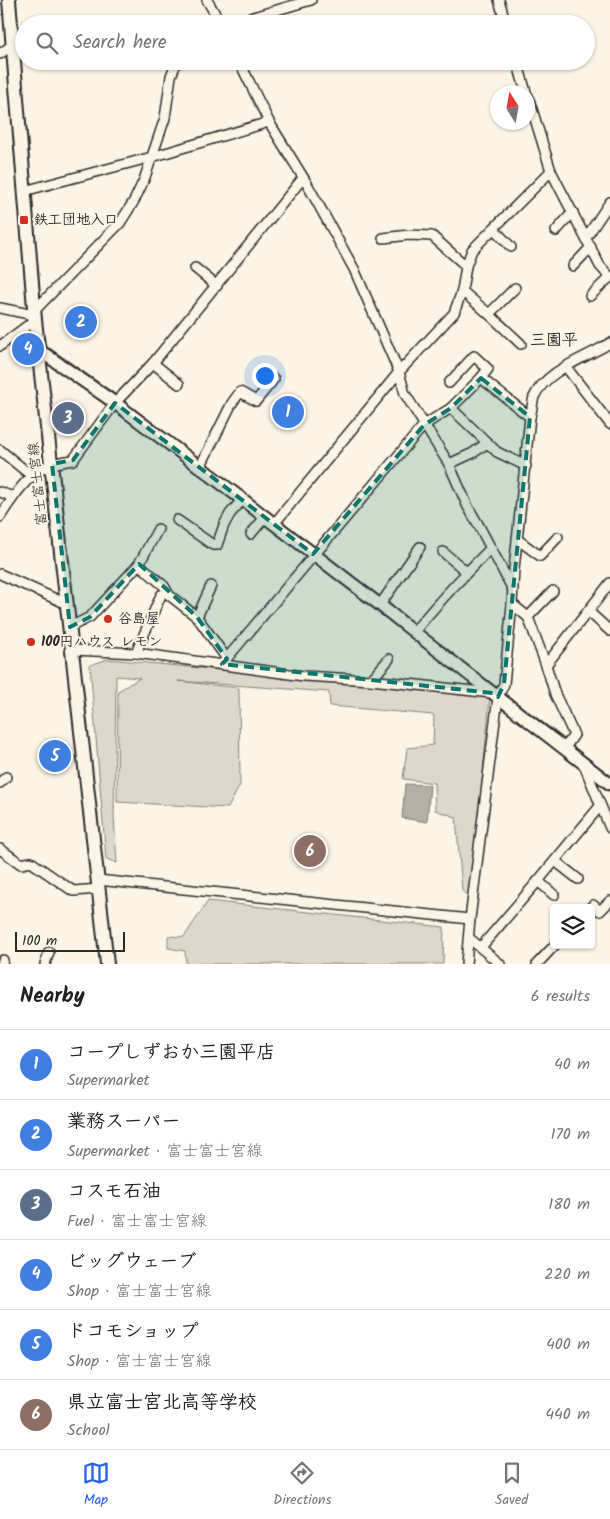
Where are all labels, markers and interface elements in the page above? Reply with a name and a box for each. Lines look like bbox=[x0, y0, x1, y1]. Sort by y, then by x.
search box bbox=[15, 15, 595, 70]
text: Search here bbox=[73, 28, 167, 58]
icon: search bbox=[33, 29, 61, 57]
north arrow bbox=[490, 85, 535, 130]
place label: 鉄工団地入口 bbox=[34, 209, 118, 231]
marker: 鉄工団地入口 bbox=[18, 214, 30, 226]
pin: 2 bbox=[65, 303, 97, 341]
district label: 三園平 bbox=[530, 328, 578, 353]
pin: 4 bbox=[12, 330, 44, 368]
your location bbox=[252, 363, 278, 389]
pin: 1 bbox=[272, 393, 304, 431]
pin: 3 bbox=[52, 399, 84, 437]
street label: 富士富士宮線 bbox=[23, 441, 53, 527]
place label: 谷島屋 bbox=[118, 608, 160, 630]
marker: 谷島屋 bbox=[102, 613, 114, 625]
place label: 100円ハウス レモン bbox=[41, 631, 162, 653]
marker: 100円ハウス レモン bbox=[25, 636, 37, 648]
pin: 5 bbox=[39, 737, 71, 775]
pin: 6 bbox=[294, 832, 326, 870]
map controls bbox=[550, 904, 595, 949]
button: layers bbox=[550, 904, 595, 949]
scale bar bbox=[15, 929, 125, 952]
text: 100 m bbox=[22, 930, 57, 952]
text: Nearby bbox=[20, 980, 85, 1013]
text: 6 results bbox=[531, 984, 590, 1009]
text: コープしずおか三園平店 bbox=[67, 1038, 275, 1068]
text: 1 bbox=[34, 1052, 38, 1077]
text: 40 m bbox=[554, 1052, 590, 1077]
text: Supermarket bbox=[67, 1068, 150, 1093]
text: 業務スーパー bbox=[67, 1107, 180, 1137]
text: 2 bbox=[31, 1122, 41, 1147]
text: 170 m bbox=[550, 1122, 590, 1147]
text: Supermarket · 富士富士宮線 bbox=[67, 1139, 262, 1164]
text: コスモ石油 bbox=[67, 1177, 161, 1207]
text: 3 bbox=[32, 1192, 40, 1217]
text: 180 m bbox=[548, 1192, 590, 1217]
text: Fuel · 富士富士宮線 bbox=[67, 1209, 207, 1234]
text: ビッグウェーブ bbox=[67, 1247, 197, 1277]
text: 4 bbox=[32, 1262, 40, 1287]
text: 220 m bbox=[544, 1262, 590, 1287]
text: Shop · 富士富士宮線 bbox=[67, 1279, 212, 1304]
text: ドコモショップ bbox=[67, 1317, 198, 1347]
text: 5 bbox=[32, 1332, 40, 1357]
text: 400 m bbox=[546, 1332, 590, 1357]
text: Shop · 富士富士宮線 bbox=[67, 1349, 212, 1374]
text: 県立富士宮北高等学校 bbox=[67, 1388, 257, 1418]
text: 6 bbox=[32, 1402, 40, 1427]
text: 440 m bbox=[545, 1402, 590, 1427]
text: School bbox=[67, 1418, 110, 1443]
tab: Map bbox=[82, 1459, 110, 1511]
tab: Directions bbox=[273, 1459, 331, 1511]
tab: Saved bbox=[495, 1459, 528, 1511]

